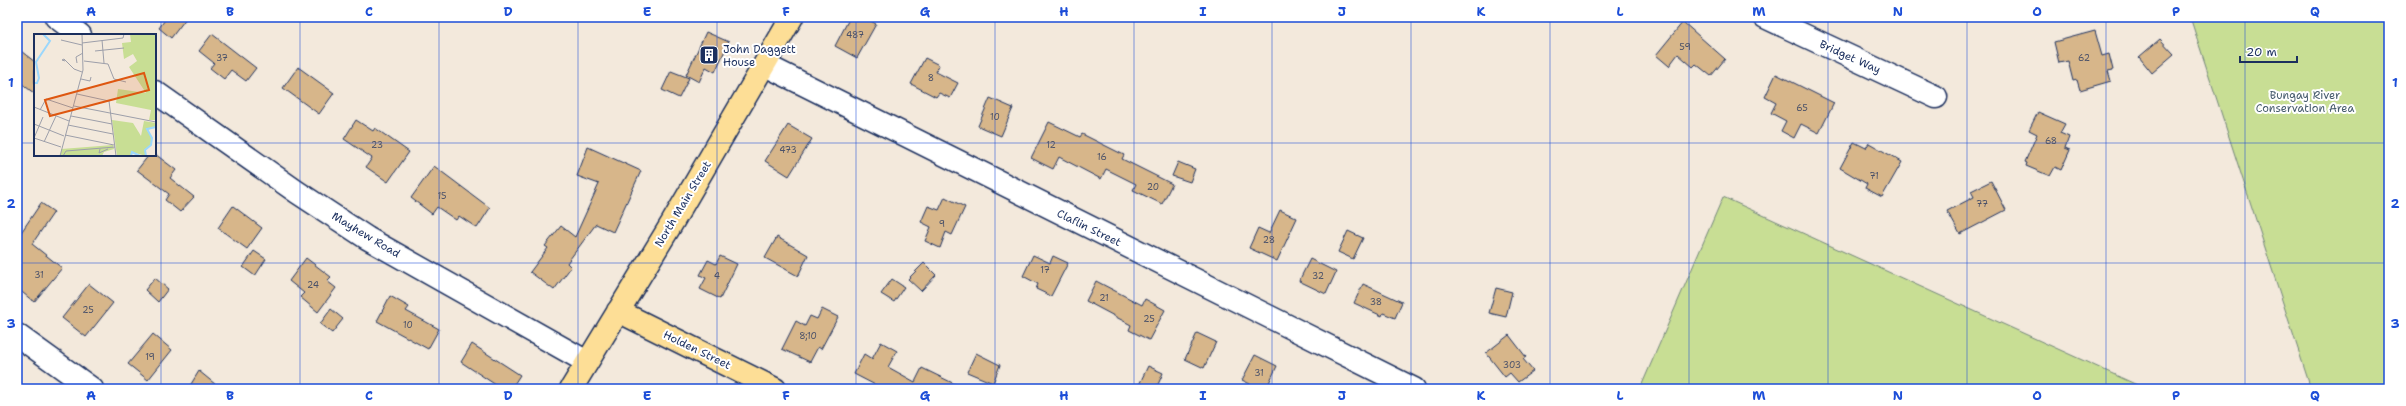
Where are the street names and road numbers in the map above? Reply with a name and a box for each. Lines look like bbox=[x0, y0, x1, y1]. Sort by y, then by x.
street label: Bridget Way bbox=[1817, 37, 1883, 77]
street label: North Main Street bbox=[651, 158, 715, 250]
street label: Claflin Street bbox=[1054, 206, 1124, 250]
street label: Mayhew Road bbox=[329, 209, 403, 261]
street label: Holden Street bbox=[661, 327, 734, 373]

